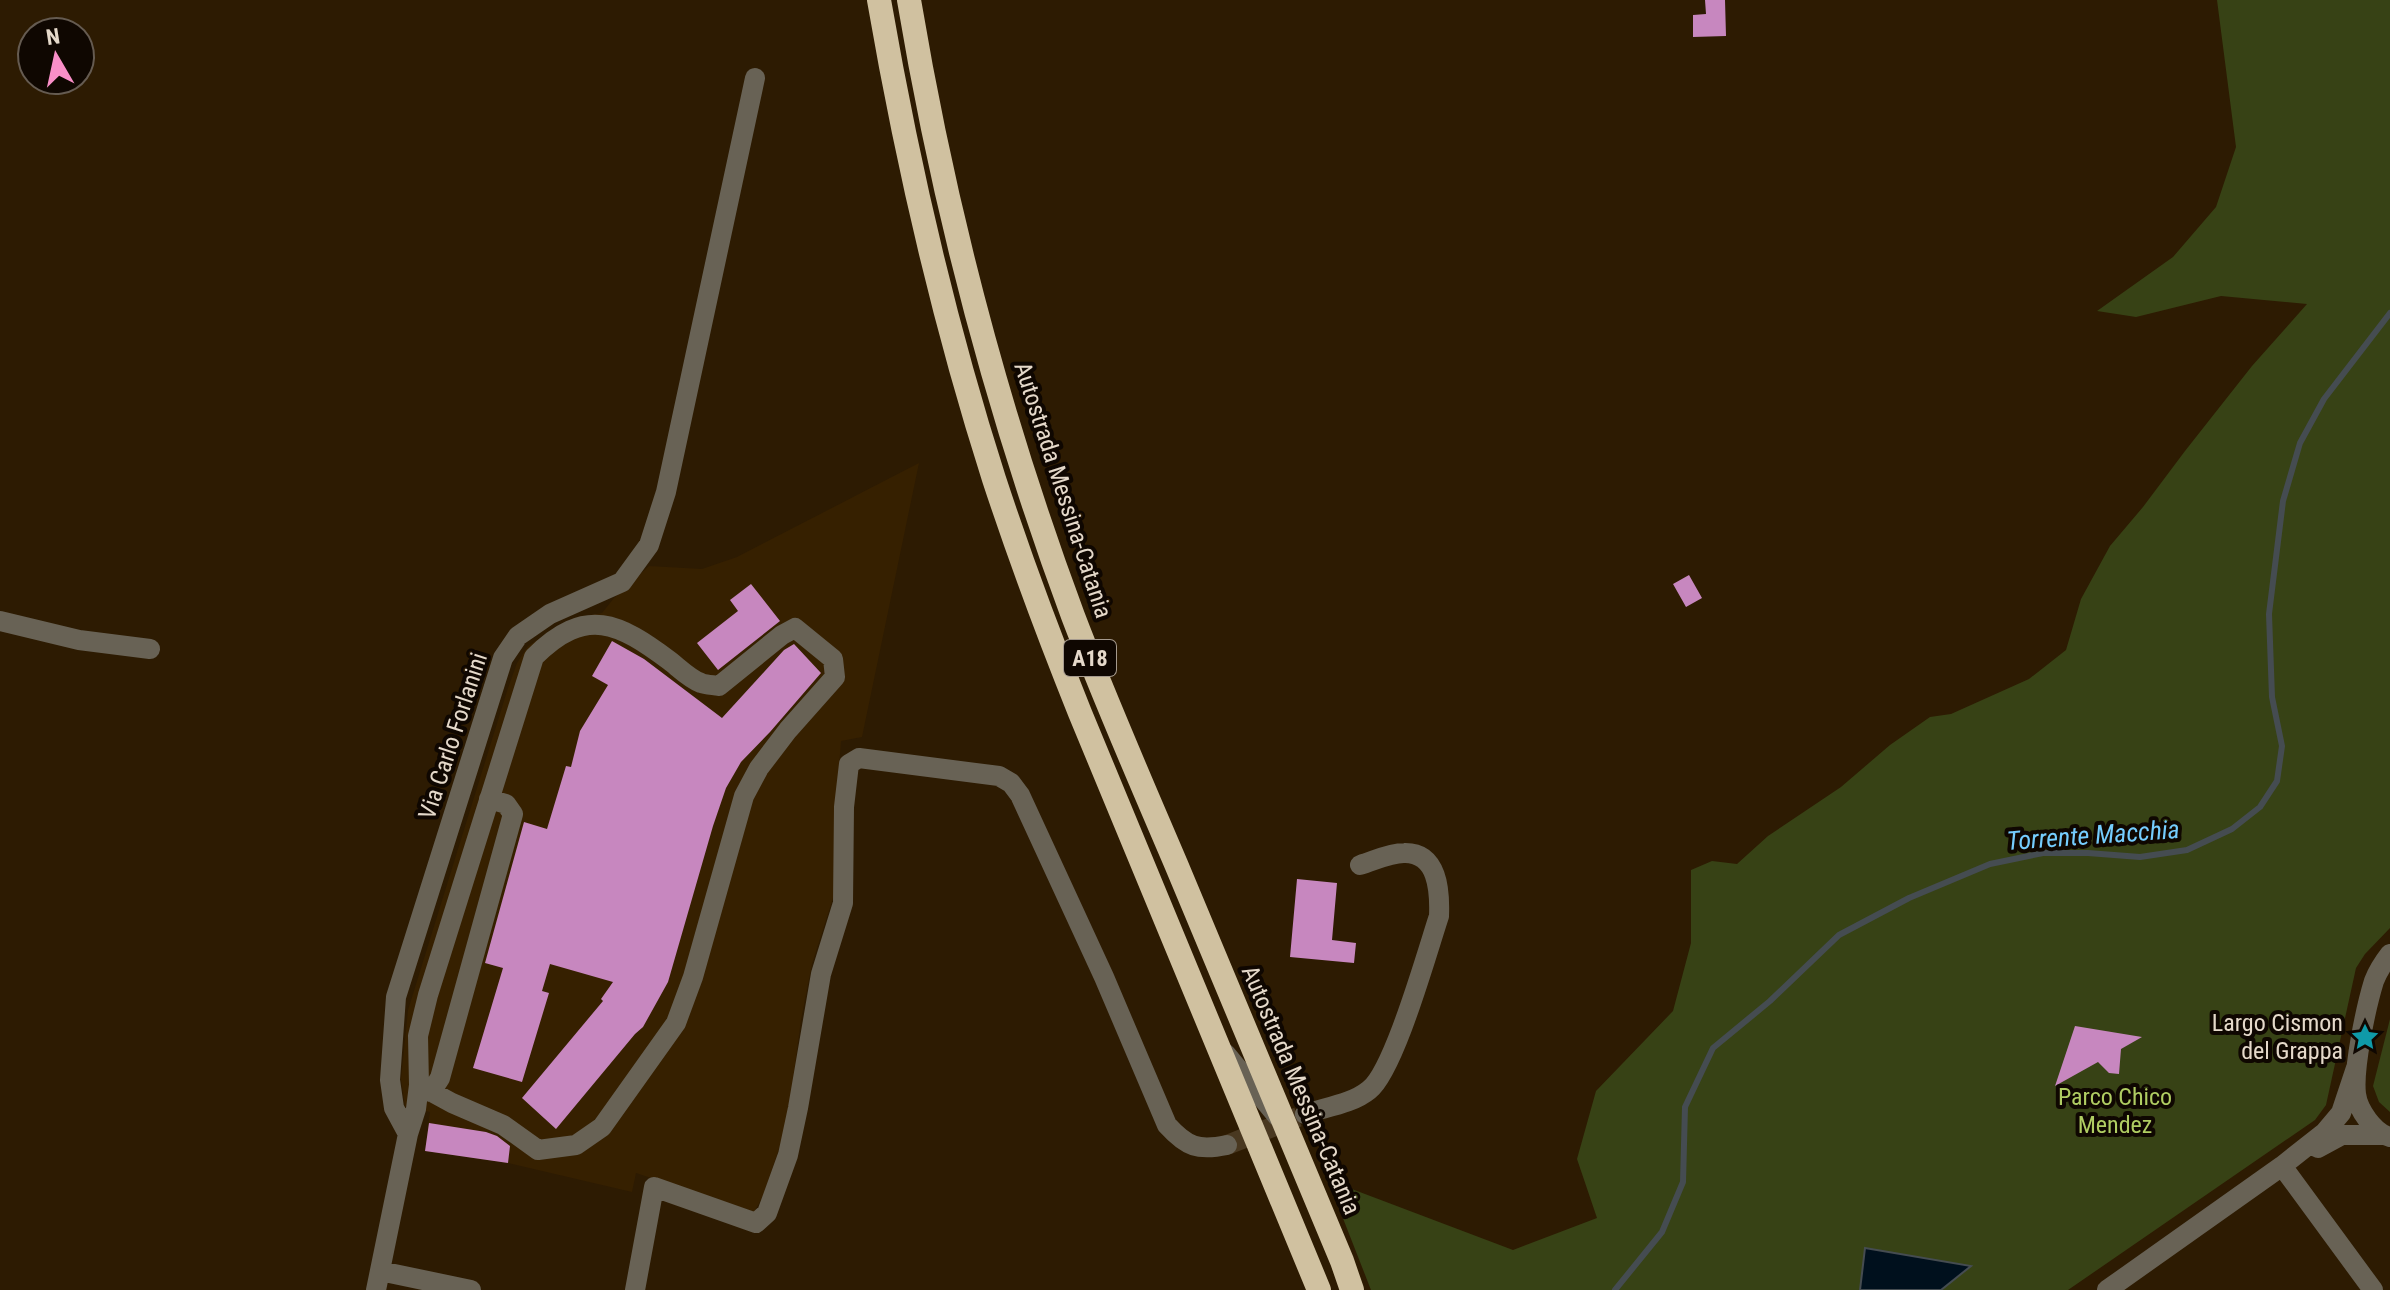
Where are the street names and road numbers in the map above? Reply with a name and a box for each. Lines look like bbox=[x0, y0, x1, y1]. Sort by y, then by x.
street label: Autostrada Messina-Catania bbox=[1008, 358, 1118, 622]
road number: A18 bbox=[1064, 640, 1116, 676]
street label: Via Carlo Forlanini bbox=[413, 649, 493, 823]
street label: Autostrada Messina-Catania bbox=[1236, 961, 1366, 1219]

